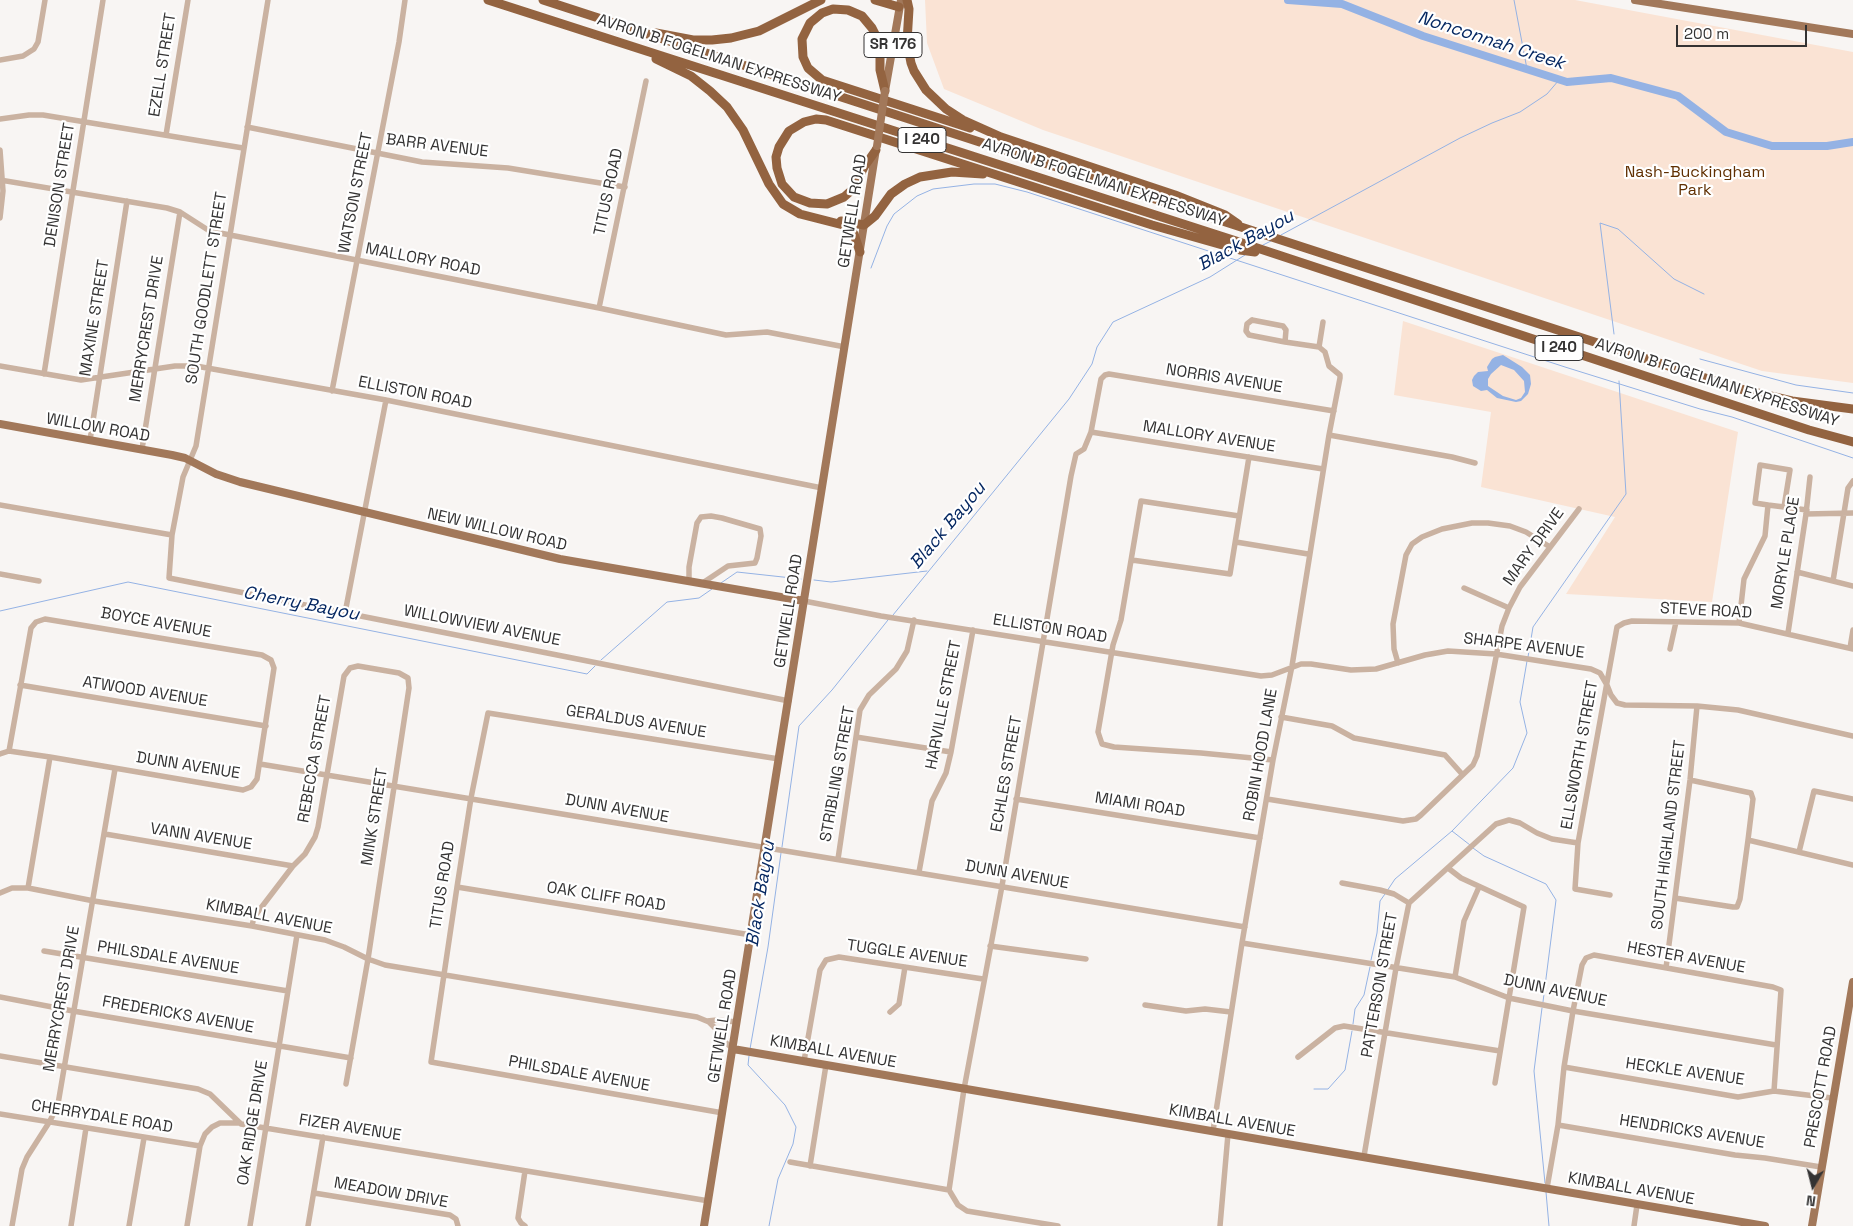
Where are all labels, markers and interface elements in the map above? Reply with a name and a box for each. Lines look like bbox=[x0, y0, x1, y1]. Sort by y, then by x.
water label: Nonconnah Creek bbox=[1415, 7, 1567, 75]
street label: AVRON B FOGELMAN EXPRESSWAY bbox=[595, 10, 843, 108]
street label: EZELL STREET bbox=[145, 12, 181, 118]
scale bar bbox=[1678, 15, 1809, 47]
text: 200 m bbox=[1684, 24, 1729, 43]
road number: SR 176 bbox=[864, 32, 922, 58]
street label: DENISON STREET bbox=[41, 121, 79, 249]
road number: I 240 bbox=[898, 128, 946, 152]
street label: BARR AVENUE bbox=[385, 130, 489, 162]
street label: WATSON STREET bbox=[335, 131, 377, 255]
street label: AVRON B FOGELMAN EXPRESSWAY bbox=[980, 134, 1228, 232]
street label: TITUS ROAD bbox=[590, 147, 628, 237]
street label: GETWELL ROAD bbox=[835, 153, 871, 269]
park label: Nash-Buckingham Park bbox=[1625, 163, 1765, 201]
street label: SOUTH GOODLETT STREET bbox=[182, 191, 232, 385]
water label: Black Bayou bbox=[1194, 206, 1298, 276]
street label: MALLORY ROAD bbox=[364, 239, 482, 281]
street label: MERRYCREST DRIVE bbox=[126, 254, 168, 404]
street label: MAXINE STREET bbox=[76, 258, 114, 378]
street label: AVRON B FOGELMAN EXPRESSWAY bbox=[1593, 334, 1841, 432]
road number: I 240 bbox=[1535, 336, 1583, 360]
street label: NORRIS AVENUE bbox=[1164, 360, 1284, 398]
street label: ELLISTON ROAD bbox=[357, 373, 473, 413]
street label: WILLOW ROAD bbox=[45, 409, 151, 447]
street label: MALLORY AVENUE bbox=[1141, 417, 1277, 457]
water label: Black Bayou bbox=[905, 478, 991, 574]
street label: MORYLE PLACE bbox=[1768, 495, 1804, 611]
street label: MARY DRIVE bbox=[1499, 504, 1569, 590]
street label: NEW WILLOW ROAD bbox=[425, 505, 569, 555]
street label: GETWELL ROAD bbox=[771, 553, 807, 669]
water label: Cherry Bayou bbox=[241, 582, 361, 626]
street label: STEVE ROAD bbox=[1660, 599, 1752, 623]
street label: WILLOWVIEW AVENUE bbox=[402, 601, 562, 651]
street label: BOYCE AVENUE bbox=[99, 604, 213, 642]
street label: ELLISTON ROAD bbox=[992, 610, 1108, 648]
street label: SHARPE AVENUE bbox=[1462, 629, 1586, 663]
street label: HARVILLE STREET bbox=[922, 639, 966, 771]
street label: ATWOOD AVENUE bbox=[81, 673, 209, 711]
street label: ELLSWORTH STREET bbox=[1557, 679, 1603, 831]
street label: ROBIN HOOD LANE bbox=[1240, 687, 1282, 823]
street label: REBECCA STREET bbox=[294, 694, 336, 824]
street label: GERALDUS AVENUE bbox=[564, 701, 708, 743]
street label: STRIBLING STREET bbox=[817, 705, 859, 843]
street label: ECHLES STREET bbox=[987, 714, 1027, 834]
street label: SOUTH HIGHLAND STREET bbox=[1648, 739, 1690, 931]
street label: DUNN AVENUE bbox=[135, 748, 241, 784]
street label: MINK STREET bbox=[358, 767, 392, 867]
street label: MIAMI ROAD bbox=[1094, 788, 1186, 822]
street label: DUNN AVENUE bbox=[564, 790, 670, 828]
street label: VANN AVENUE bbox=[149, 819, 253, 855]
street label: TITUS ROAD bbox=[427, 840, 459, 930]
water label: Black Bayou bbox=[742, 840, 780, 948]
street label: DUNN AVENUE bbox=[964, 856, 1070, 894]
street label: OAK CLIFF ROAD bbox=[545, 878, 667, 916]
street label: KIMBALL AVENUE bbox=[204, 895, 334, 939]
street label: PATTERSON STREET bbox=[1358, 911, 1402, 1059]
street label: MERRYCREST DRIVE bbox=[40, 925, 84, 1073]
street label: TUGGLE AVENUE bbox=[846, 936, 968, 972]
street label: PHILSDALE AVENUE bbox=[96, 937, 240, 979]
street label: HESTER AVENUE bbox=[1625, 938, 1747, 978]
street label: GETWELL ROAD bbox=[705, 968, 741, 1084]
street label: DUNN AVENUE bbox=[1502, 971, 1608, 1011]
street label: FREDERICKS AVENUE bbox=[101, 992, 255, 1038]
street label: PRESCOTT ROAD bbox=[1801, 1025, 1841, 1149]
street label: KIMBALL AVENUE bbox=[768, 1031, 898, 1073]
street label: PHILSDALE AVENUE bbox=[507, 1052, 651, 1096]
street label: HECKLE AVENUE bbox=[1624, 1054, 1746, 1090]
street label: OAK RIDGE DRIVE bbox=[234, 1059, 272, 1187]
street label: CHERRYDALE ROAD bbox=[30, 1096, 174, 1138]
street label: KIMBALL AVENUE bbox=[1167, 1100, 1297, 1142]
street label: FIZER AVENUE bbox=[297, 1110, 403, 1146]
street label: HENDRICKS AVENUE bbox=[1618, 1111, 1766, 1153]
north arrow bbox=[1788, 1161, 1838, 1211]
street label: KIMBALL AVENUE bbox=[1566, 1168, 1696, 1210]
street label: MEADOW DRIVE bbox=[332, 1173, 450, 1213]
text: N bbox=[1805, 1191, 1817, 1210]

